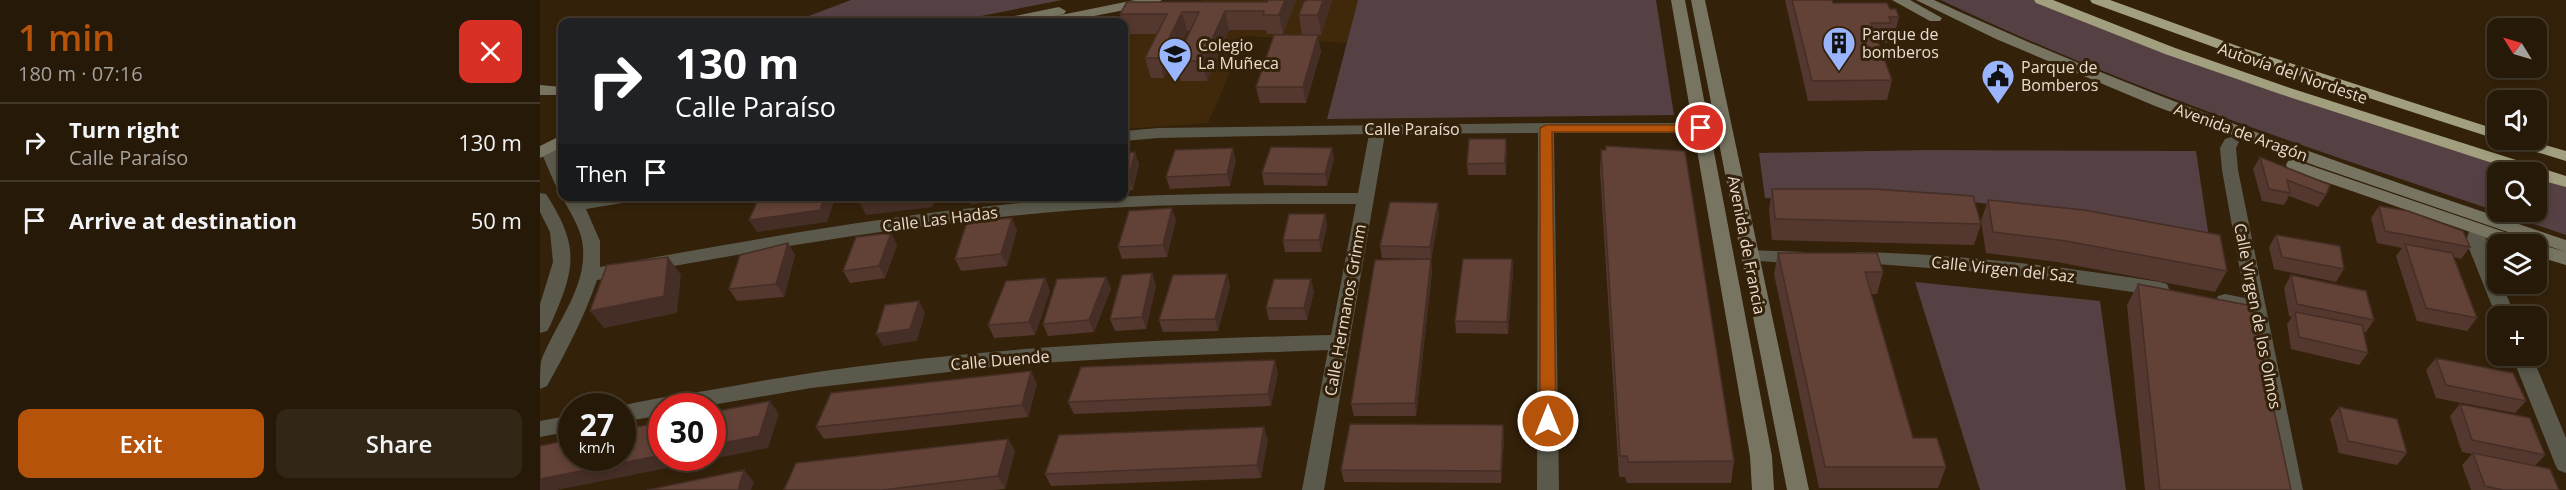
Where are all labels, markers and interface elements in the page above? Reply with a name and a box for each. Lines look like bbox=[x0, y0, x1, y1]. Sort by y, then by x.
text: 1 min bbox=[18, 13, 115, 62]
north arrow bbox=[2487, 18, 2547, 78]
map controls bbox=[2487, 18, 2547, 366]
button: close bbox=[459, 20, 522, 83]
place label: Parque de bomberos bbox=[1862, 23, 1939, 63]
building icon: Parque de bomberos bbox=[1821, 25, 1857, 72]
text: 130 m bbox=[675, 34, 799, 91]
place label: Colegio La Muñeca bbox=[1198, 34, 1279, 74]
school or university icon: Colegio La Muñeca bbox=[1157, 36, 1193, 83]
street label: Autovía del Nordeste bbox=[2215, 37, 2371, 109]
icon: right bbox=[576, 42, 654, 120]
place label: Parque de Bomberos bbox=[2021, 56, 2098, 96]
public building icon: Parque de Bomberos bbox=[1980, 58, 2016, 105]
text: 180 m · 07:16 bbox=[18, 60, 143, 87]
text: Calle Paraíso bbox=[675, 88, 836, 125]
button: sound bbox=[2487, 90, 2547, 150]
street label: Avenida de Aragón bbox=[2171, 98, 2311, 166]
pin bbox=[1675, 102, 1726, 153]
icon: arrive bbox=[1684, 111, 1717, 144]
text: Turn right bbox=[69, 114, 180, 144]
street label: Calle Paraíso bbox=[1364, 118, 1460, 140]
icon: right bbox=[18, 126, 51, 159]
text: 130 m bbox=[458, 127, 522, 157]
text: Calle Paraíso bbox=[69, 144, 188, 171]
icon: arrive bbox=[639, 156, 672, 189]
text: Then bbox=[576, 158, 627, 188]
button: search bbox=[2487, 162, 2547, 222]
street label: Avenida de Francia bbox=[1723, 174, 1771, 316]
street label: Calle Las Hadas bbox=[881, 201, 999, 237]
icon: arrive bbox=[18, 204, 51, 237]
text: Arrive at destination bbox=[69, 205, 297, 235]
text: 50 m bbox=[471, 205, 522, 235]
street label: Calle Virgen de los Olmos bbox=[2229, 221, 2287, 411]
street label: Calle Hermanos Grimm bbox=[1319, 222, 1371, 398]
button: layers bbox=[2487, 234, 2547, 294]
street label: Calle Virgen del Saz bbox=[1930, 251, 2076, 287]
button: + bbox=[2487, 306, 2547, 366]
street label: Calle Duende bbox=[950, 345, 1050, 375]
position arrow bbox=[1516, 389, 1580, 453]
speed limit sign: 30 bbox=[648, 393, 726, 471]
text: 27 bbox=[580, 404, 614, 445]
button: Exit bbox=[18, 409, 264, 478]
button: Share bbox=[276, 409, 522, 478]
text: km/h bbox=[579, 437, 615, 457]

